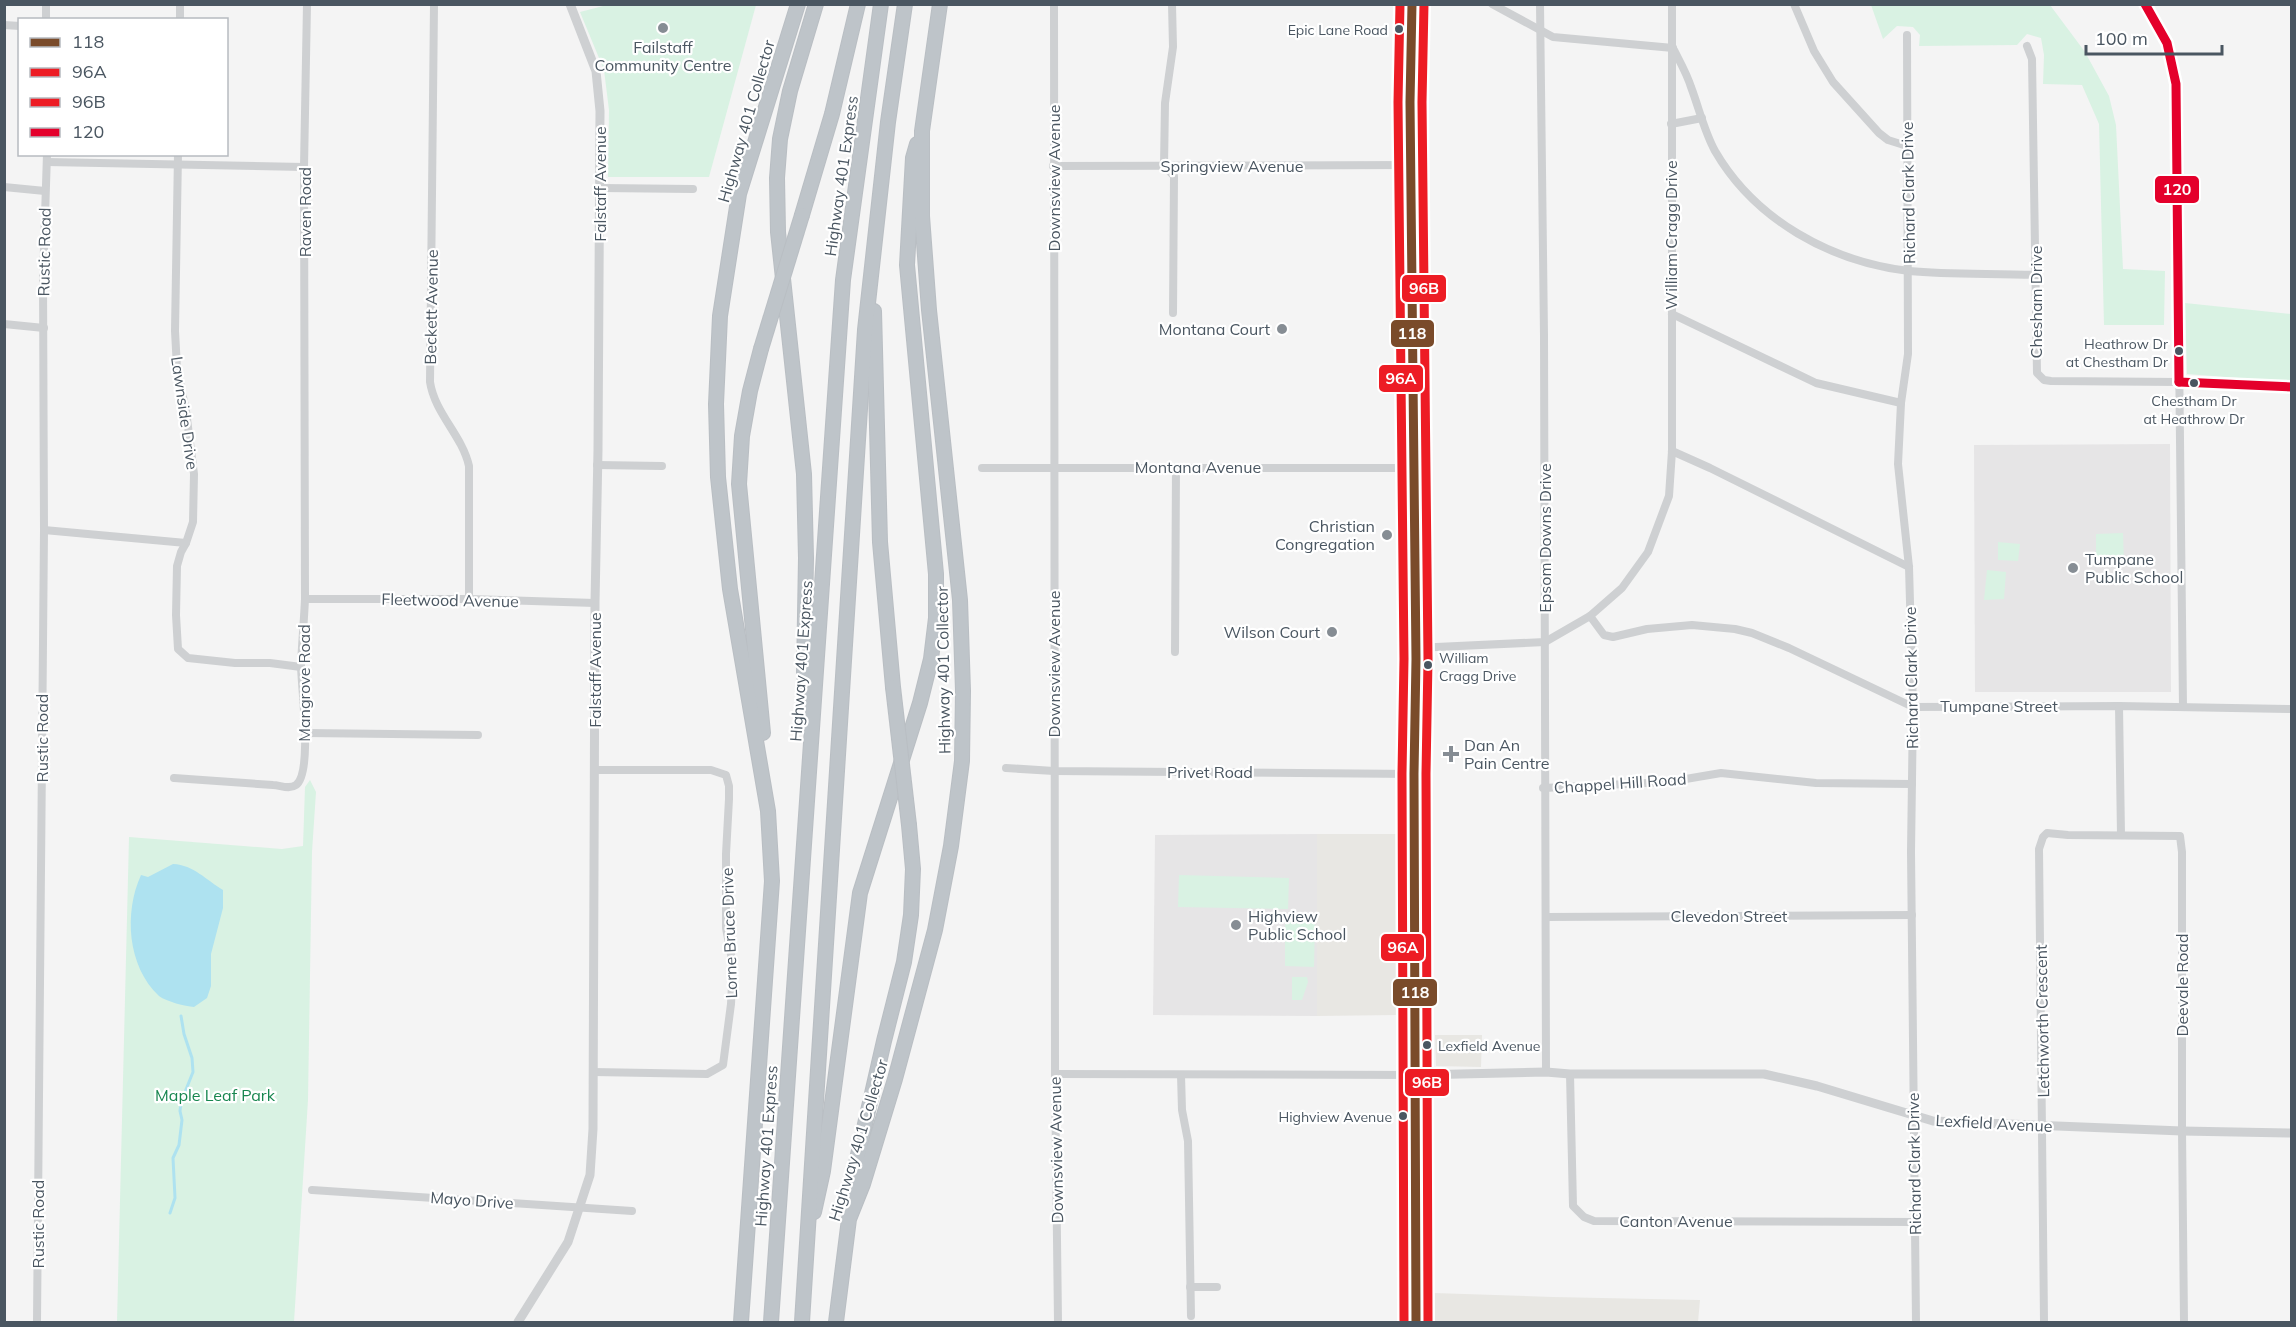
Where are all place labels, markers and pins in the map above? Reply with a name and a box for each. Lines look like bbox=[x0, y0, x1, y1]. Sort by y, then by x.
marker: Failstaff Community Centre bbox=[656, 21, 670, 35]
place label: Epic Lane Road bbox=[1288, 21, 1388, 39]
marker: Epic Lane Road bbox=[1393, 23, 1405, 35]
place label: Failstaff Community Centre bbox=[595, 37, 731, 75]
place label: Montana Court bbox=[1159, 319, 1270, 339]
marker: Montana Court bbox=[1275, 322, 1289, 336]
place label: Heathrow Dr at Chestham Dr bbox=[2066, 335, 2169, 371]
marker: Heathrow Dr at Chestham Dr bbox=[2173, 345, 2185, 357]
marker: Chestham Dr at Heathrow Dr bbox=[2188, 377, 2200, 389]
place label: Chestham Dr at Heathrow Dr bbox=[2143, 392, 2245, 428]
place label: Christian Congregation bbox=[1275, 516, 1375, 554]
marker: Christian Congregation bbox=[1380, 528, 1394, 542]
place label: Tumpane Public School bbox=[2085, 549, 2183, 587]
marker: Tumpane Public School bbox=[2066, 561, 2080, 575]
place label: Wilson Court bbox=[1223, 622, 1320, 642]
marker: Wilson Court bbox=[1325, 625, 1339, 639]
place label: William Cragg Drive bbox=[1439, 649, 1516, 685]
marker: William Cragg Drive bbox=[1422, 659, 1434, 671]
place label: Dan An Pain Centre bbox=[1464, 735, 1549, 773]
marker: Dan An Pain Centre bbox=[1442, 745, 1460, 763]
place label: Highview Public School bbox=[1248, 906, 1346, 944]
marker: Highview Public School bbox=[1229, 918, 1243, 932]
place label: Lexfield Avenue bbox=[1438, 1037, 1540, 1055]
marker: Lexfield Avenue bbox=[1421, 1039, 1433, 1051]
place label: Highview Avenue bbox=[1278, 1108, 1392, 1126]
marker: Highview Avenue bbox=[1397, 1110, 1409, 1122]

